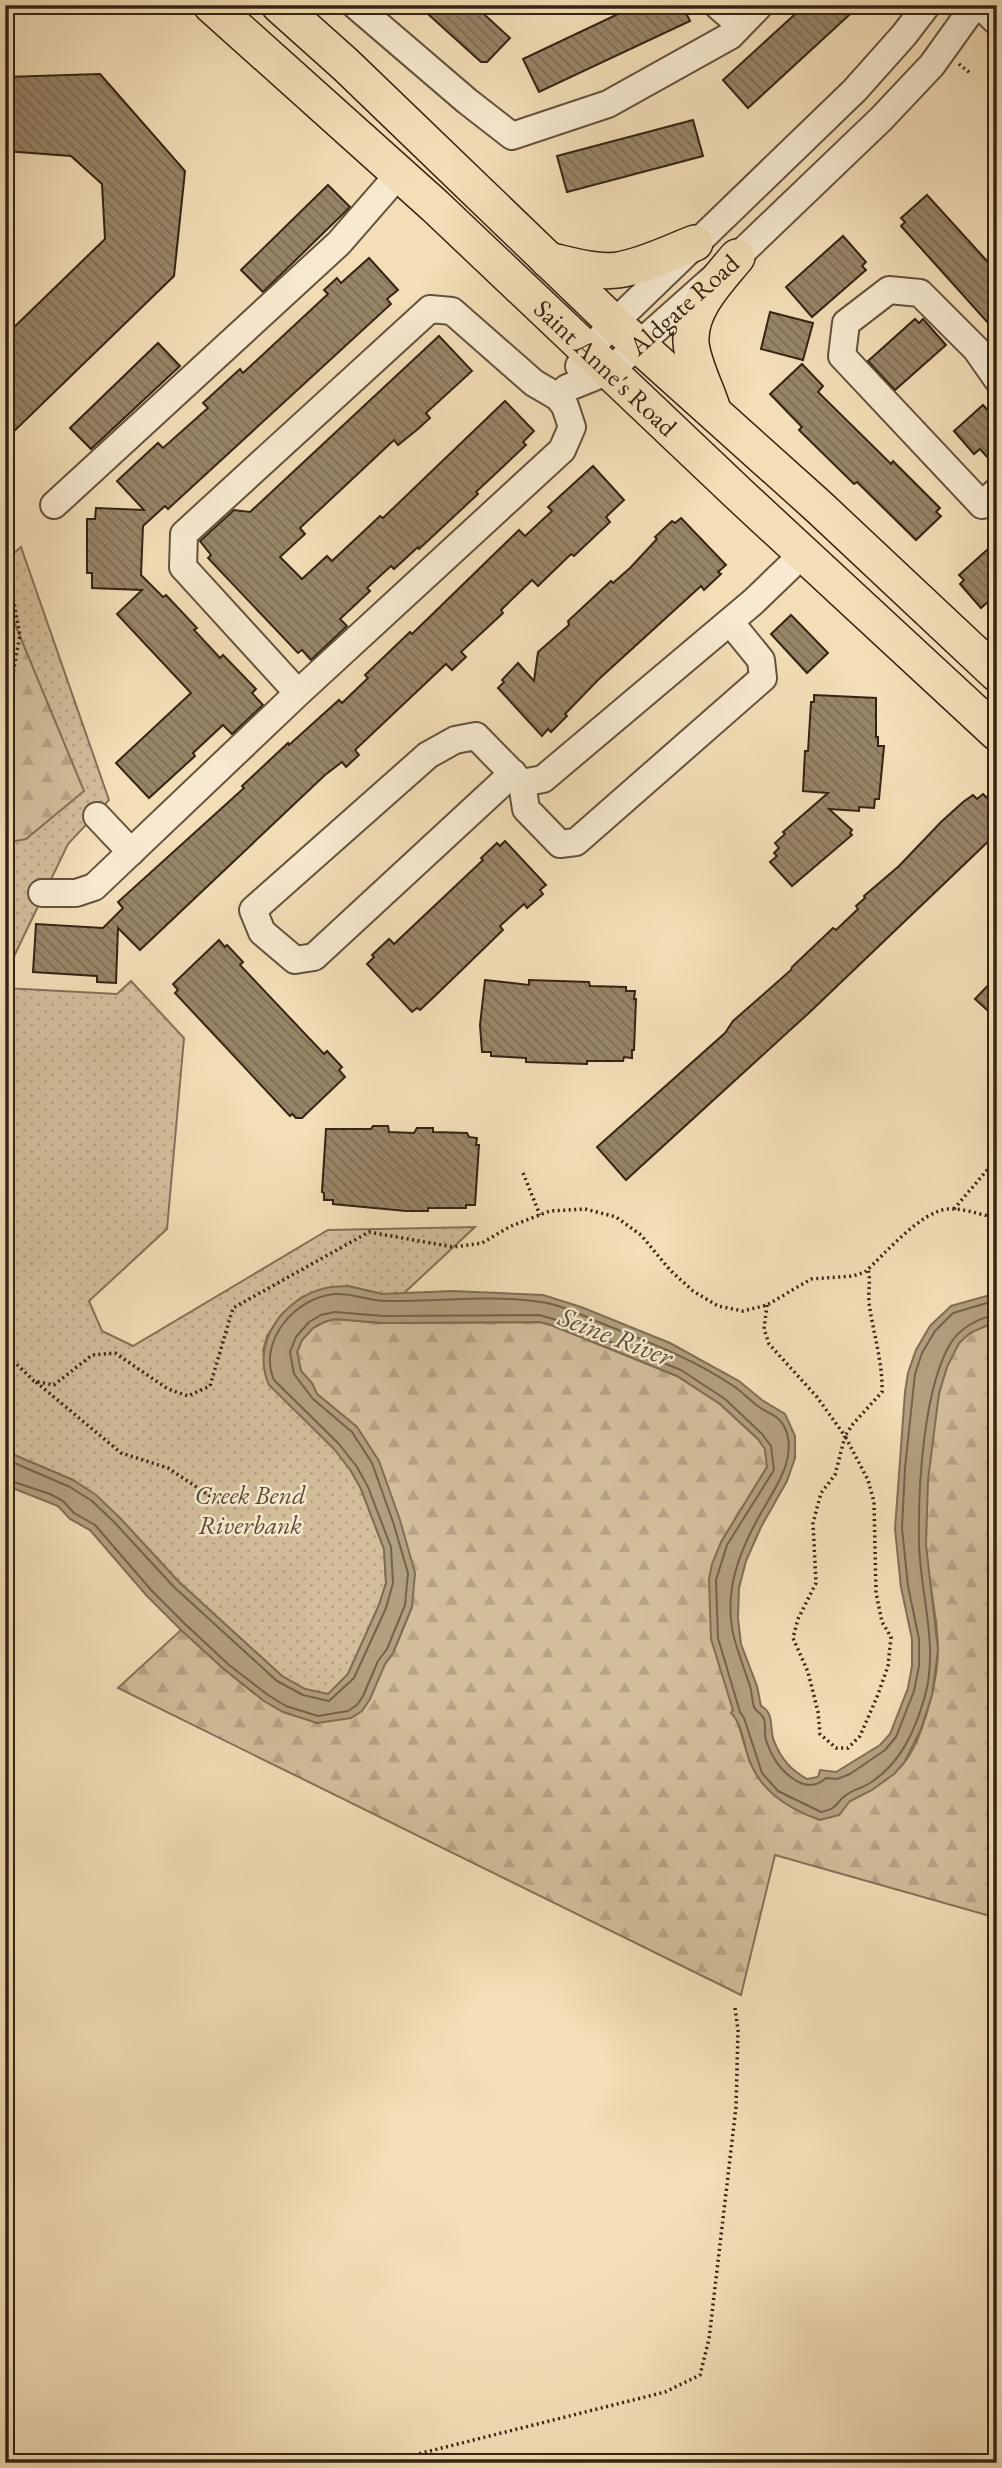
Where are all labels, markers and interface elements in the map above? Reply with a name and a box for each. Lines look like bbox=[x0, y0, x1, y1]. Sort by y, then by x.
street label: Aldgate Road bbox=[620, 246, 747, 363]
street label: Saint Anne's Road bbox=[527, 292, 685, 444]
water label: Seine River bbox=[553, 1297, 680, 1375]
park label: Creek Bend Riverbank bbox=[194, 1478, 306, 1542]

